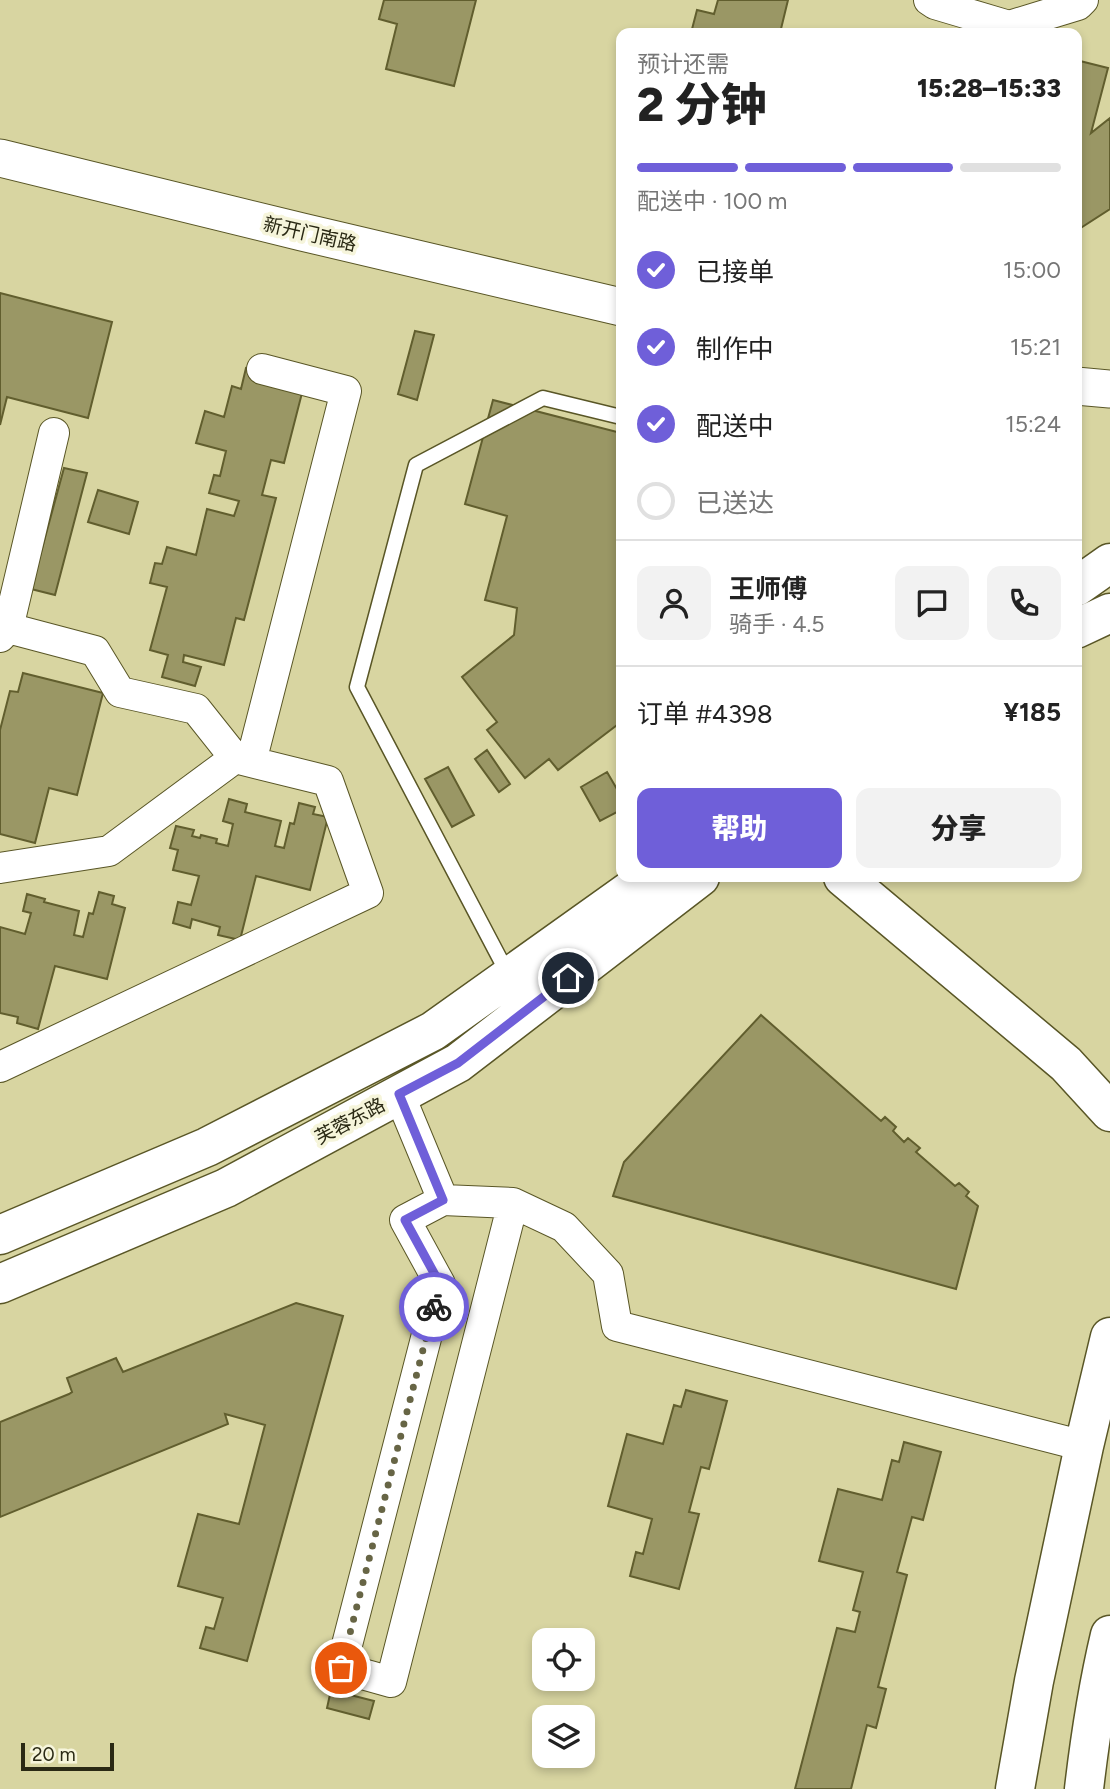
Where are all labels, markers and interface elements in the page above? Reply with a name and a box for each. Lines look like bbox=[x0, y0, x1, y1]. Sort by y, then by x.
text: 预计还需 bbox=[637, 50, 729, 78]
text: 15:28–15:33 bbox=[917, 72, 1061, 104]
text: 2 分钟 bbox=[637, 77, 767, 133]
text: 配送中 · 100 m bbox=[637, 187, 787, 215]
street label: 新开门南路 bbox=[261, 212, 359, 256]
icon: check bbox=[637, 251, 675, 289]
text: 已接单 bbox=[696, 256, 774, 288]
text: 15:00 bbox=[1003, 256, 1061, 284]
icon: check bbox=[637, 328, 675, 366]
text: 制作中 bbox=[696, 333, 774, 365]
text: 15:21 bbox=[1010, 333, 1061, 361]
icon: check bbox=[637, 405, 675, 443]
text: 配送中 bbox=[696, 410, 774, 442]
text: 15:24 bbox=[1005, 410, 1061, 438]
text: 已送达 bbox=[696, 487, 774, 519]
button: person bbox=[637, 566, 711, 640]
button: chat bbox=[895, 566, 969, 640]
button: phone bbox=[987, 566, 1061, 640]
text: 王师傅 bbox=[729, 573, 807, 605]
text: 骑手 · 4.5 bbox=[729, 610, 825, 638]
text: ¥185 bbox=[1004, 696, 1061, 728]
text: 订单 #4398 bbox=[637, 698, 773, 730]
button: 帮助 bbox=[637, 788, 842, 868]
button: 分享 bbox=[856, 788, 1061, 868]
pin bbox=[538, 948, 598, 1008]
icon: home bbox=[549, 959, 587, 997]
street label: 芙蓉东路 bbox=[311, 1093, 389, 1149]
courier bbox=[399, 1272, 469, 1342]
icon: bike bbox=[415, 1288, 453, 1326]
map controls bbox=[532, 1628, 595, 1768]
button: locate bbox=[532, 1628, 595, 1691]
pin bbox=[311, 1638, 371, 1698]
icon: bag bbox=[322, 1649, 360, 1687]
button: layers bbox=[532, 1705, 595, 1768]
scale bar bbox=[21, 1740, 114, 1772]
text: 20 m bbox=[32, 1743, 76, 1766]

